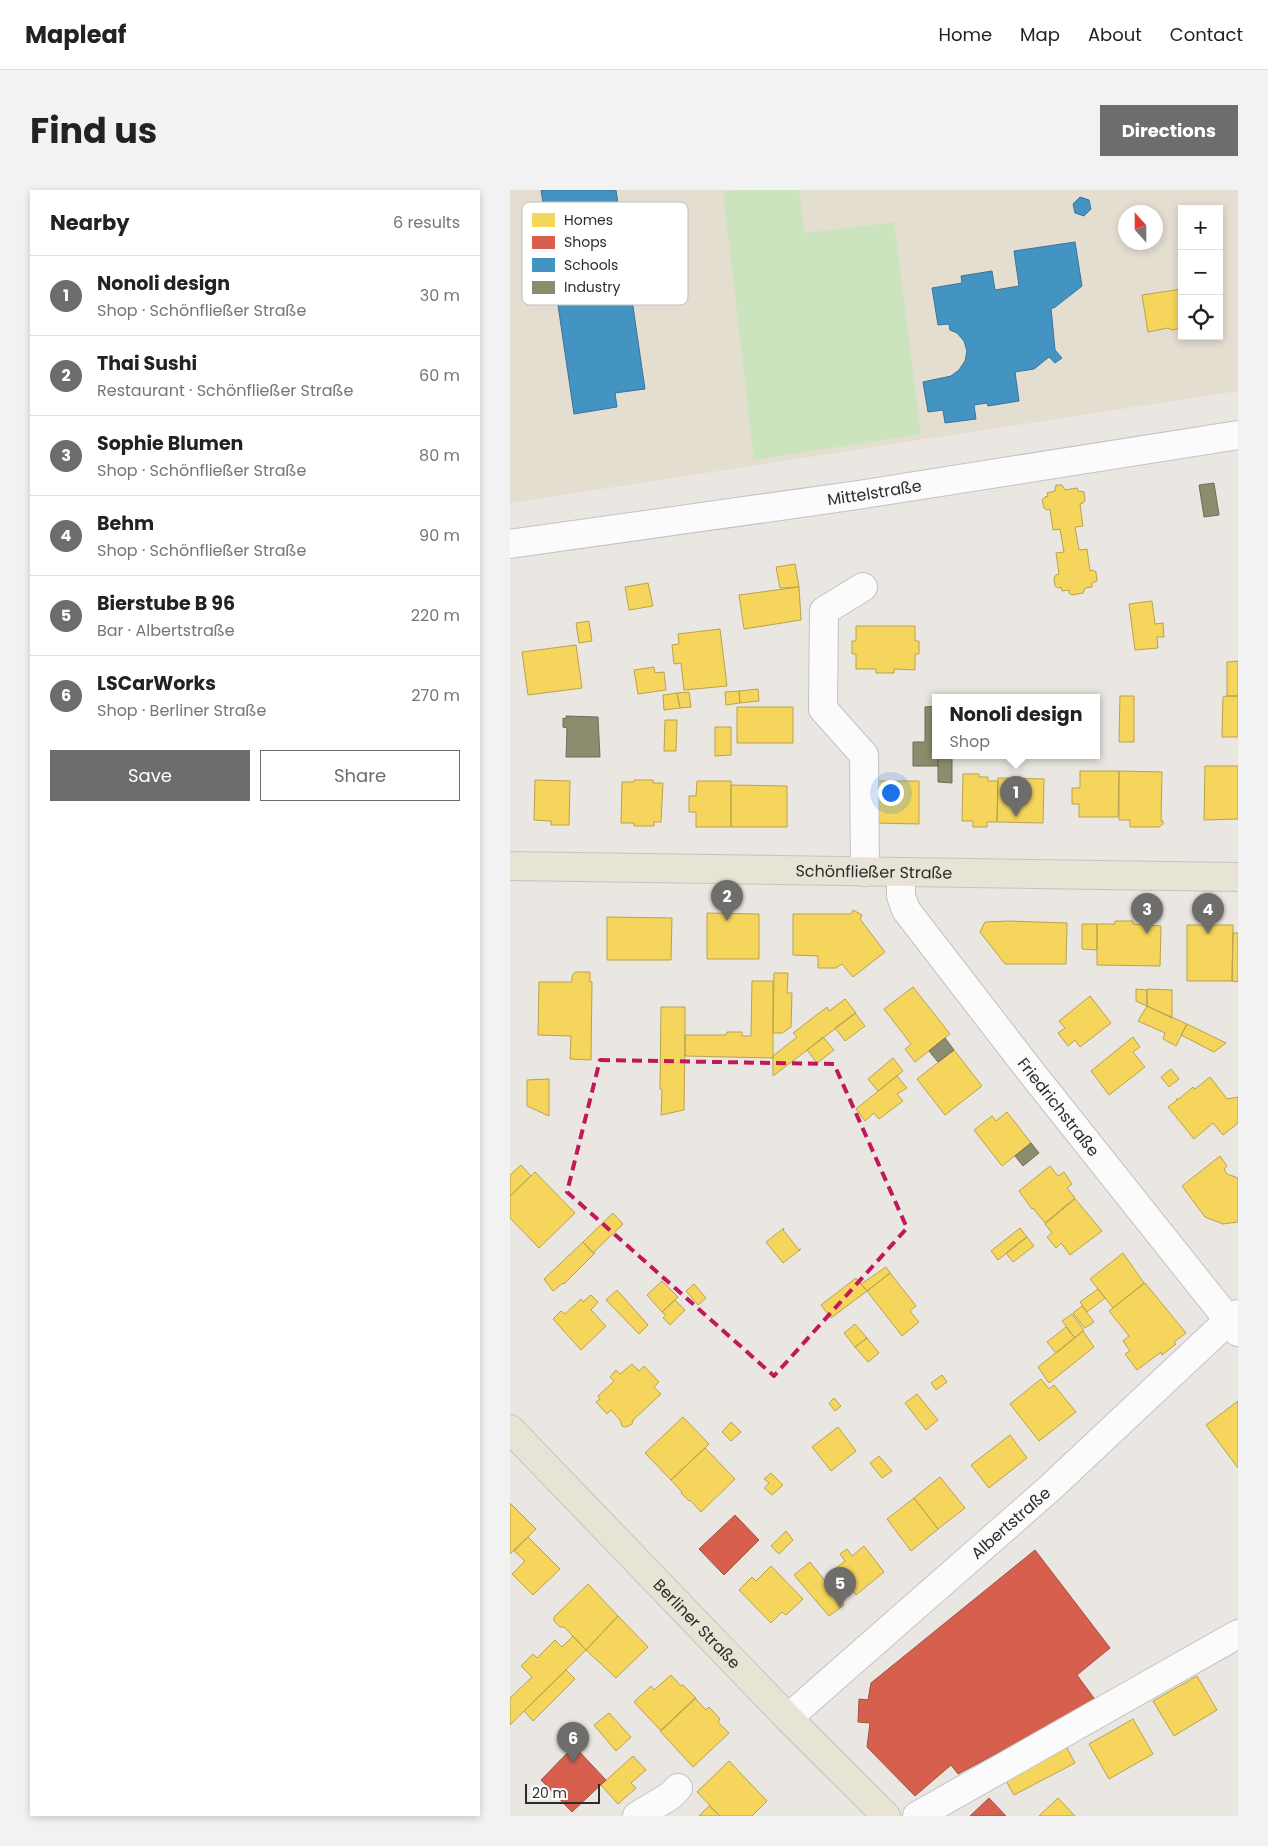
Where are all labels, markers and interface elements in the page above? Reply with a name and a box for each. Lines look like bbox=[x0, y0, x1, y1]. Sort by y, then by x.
text: Mapleaf bbox=[25, 18, 126, 51]
text: Home bbox=[938, 22, 992, 47]
text: Map bbox=[1020, 22, 1060, 47]
text: About bbox=[1088, 22, 1142, 47]
text: Contact bbox=[1170, 22, 1243, 47]
button: Directions bbox=[1100, 105, 1238, 156]
text: Find us bbox=[30, 106, 157, 155]
legend bbox=[522, 202, 688, 305]
north arrow bbox=[1118, 205, 1163, 250]
map controls bbox=[1178, 205, 1223, 340]
button: + bbox=[1178, 205, 1223, 250]
text: Nearby bbox=[50, 208, 130, 237]
text: Homes bbox=[564, 210, 613, 230]
text: 6 results bbox=[393, 211, 460, 234]
text: Shops bbox=[564, 232, 607, 252]
button: − bbox=[1178, 250, 1223, 295]
text: Schools bbox=[564, 255, 618, 275]
text: Nonoli design bbox=[97, 270, 230, 297]
text: Industry bbox=[564, 277, 620, 297]
text: 1 bbox=[63, 284, 69, 307]
text: 30 m bbox=[420, 284, 460, 307]
button: locate bbox=[1178, 295, 1223, 340]
text: Shop · Schönfließer Straße bbox=[97, 299, 306, 322]
text: Thai Sushi bbox=[97, 350, 197, 377]
text: 2 bbox=[61, 364, 71, 387]
text: 60 m bbox=[419, 364, 460, 387]
text: Restaurant · Schönfließer Straße bbox=[97, 379, 353, 402]
text: Sophie Blumen bbox=[97, 430, 243, 457]
text: 3 bbox=[61, 444, 71, 467]
text: 80 m bbox=[419, 444, 460, 467]
text: Shop · Schönfließer Straße bbox=[97, 459, 306, 482]
street label: Mittelstraße bbox=[826, 474, 923, 511]
text: Behm bbox=[97, 510, 154, 537]
text: 4 bbox=[61, 524, 71, 547]
text: 90 m bbox=[419, 524, 460, 547]
text: Shop · Schönfließer Straße bbox=[97, 539, 306, 562]
text: Bierstube B 96 bbox=[97, 590, 235, 617]
text: 5 bbox=[61, 604, 71, 627]
text: 220 m bbox=[411, 604, 460, 627]
text: Bar · Albertstraße bbox=[97, 619, 235, 642]
text: LSCarWorks bbox=[97, 670, 216, 697]
text: 6 bbox=[61, 684, 71, 707]
text: 270 m bbox=[411, 684, 460, 707]
popup bbox=[932, 694, 1100, 759]
text: Shop · Berliner Straße bbox=[97, 699, 266, 722]
text: Nonoli design bbox=[949, 701, 1083, 728]
text: Shop bbox=[949, 730, 990, 753]
button: Save bbox=[50, 750, 250, 801]
button: Share bbox=[260, 750, 460, 801]
pin: 1 bbox=[1000, 776, 1032, 817]
your location bbox=[878, 780, 904, 806]
street label: Schönfließer Straße bbox=[795, 859, 953, 885]
pin: 2 bbox=[711, 880, 743, 921]
pin: 3 bbox=[1131, 893, 1163, 934]
pin: 4 bbox=[1192, 893, 1224, 934]
street label: Friedrichstraße bbox=[1012, 1053, 1105, 1161]
street label: Albertstraße bbox=[966, 1482, 1056, 1564]
pin: 5 bbox=[824, 1567, 856, 1608]
street label: Berliner Straße bbox=[648, 1574, 746, 1674]
pin: 6 bbox=[557, 1722, 589, 1763]
scale bar bbox=[525, 1781, 600, 1804]
text: 20 m bbox=[532, 1783, 567, 1803]

